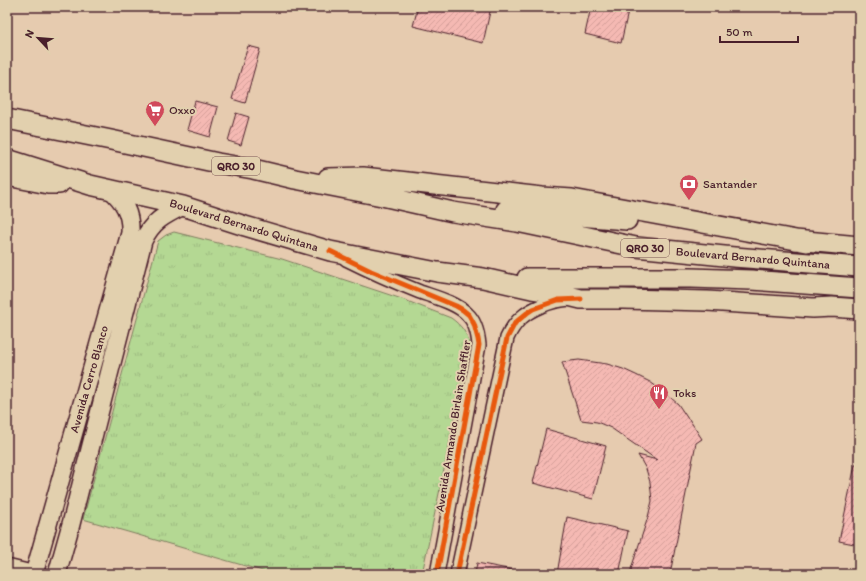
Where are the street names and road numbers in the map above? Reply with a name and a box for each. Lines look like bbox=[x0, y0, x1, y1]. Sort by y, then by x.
road number: QRO 30 bbox=[212, 157, 260, 175]
street label: Boulevard Bernardo Quintana bbox=[168, 196, 320, 254]
road number: QRO 30 bbox=[621, 239, 669, 257]
street label: Boulevard Bernardo Quintana bbox=[675, 244, 831, 272]
street label: Avenida Cerro Blanco bbox=[67, 324, 111, 434]
street label: Avenida Armando Birlain Shaffler bbox=[433, 339, 474, 513]

